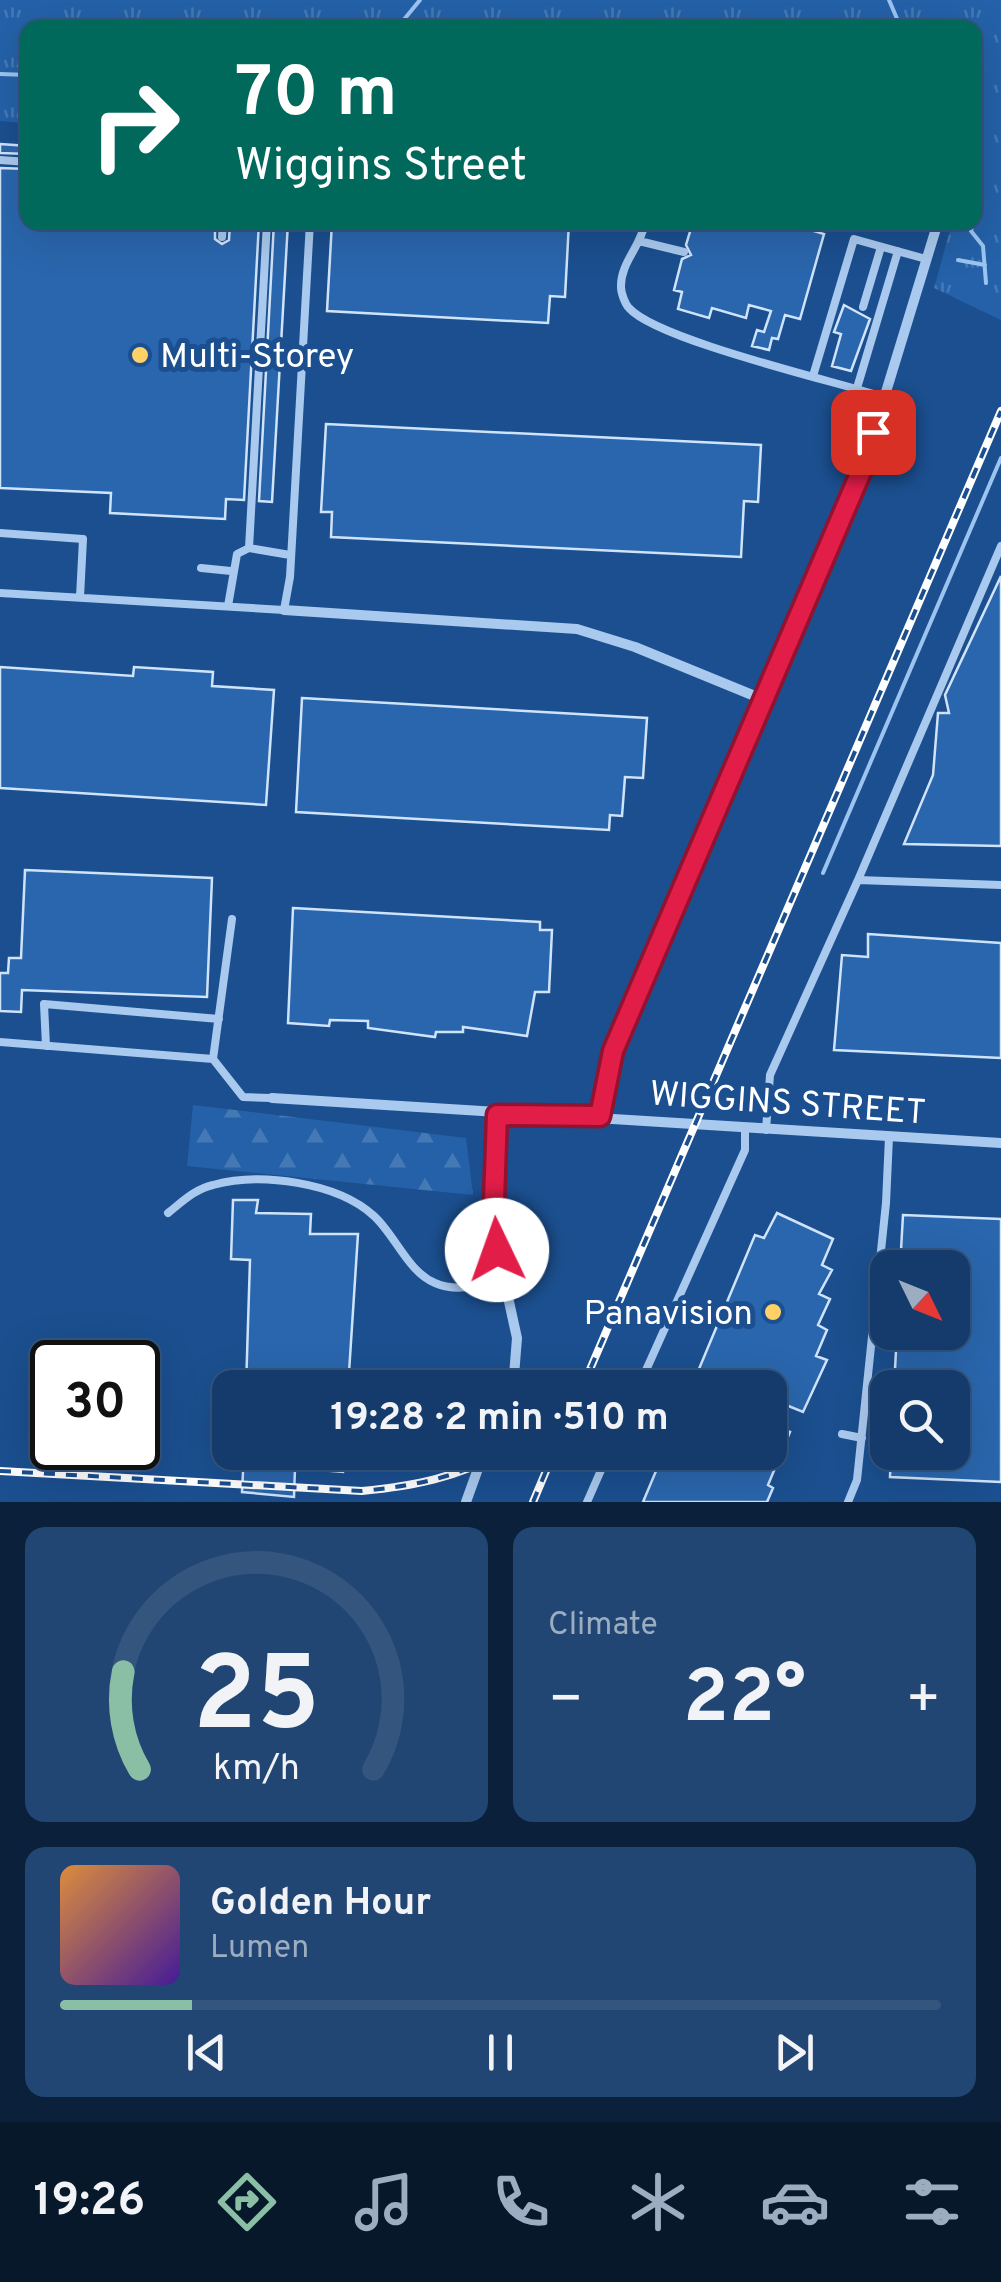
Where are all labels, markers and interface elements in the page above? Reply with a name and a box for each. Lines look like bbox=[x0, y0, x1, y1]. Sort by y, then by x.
text: 70 m bbox=[235, 52, 398, 141]
icon: right bbox=[70, 60, 200, 190]
text: Wiggins Street bbox=[235, 139, 527, 196]
place label: Multi-Storey bbox=[160, 336, 354, 380]
marker: Multi-Storey bbox=[129, 344, 151, 366]
pin bbox=[831, 390, 916, 475]
icon: arrive bbox=[846, 405, 901, 460]
street label: WIGGINS STREET bbox=[648, 1073, 927, 1137]
position arrow bbox=[445, 1198, 549, 1302]
north arrow bbox=[870, 1250, 970, 1350]
map controls bbox=[870, 1250, 970, 1470]
place label: Panavision bbox=[583, 1293, 753, 1337]
marker: Panavision bbox=[762, 1301, 784, 1323]
speed limit sign: 30 bbox=[30, 1340, 160, 1470]
button: search bbox=[870, 1370, 970, 1470]
text: 19:28 · 2 min · 510 m bbox=[330, 1395, 669, 1444]
text: Climate bbox=[548, 1606, 658, 1646]
text: 25 bbox=[193, 1635, 320, 1767]
text: 22° bbox=[683, 1654, 806, 1749]
text: − bbox=[548, 1667, 583, 1737]
text: + bbox=[906, 1667, 941, 1737]
text: km/h bbox=[213, 1747, 300, 1793]
text: Golden Hour bbox=[210, 1880, 431, 1929]
text: Lumen bbox=[210, 1929, 309, 1969]
icon: previous bbox=[179, 2025, 234, 2080]
icon: pause bbox=[473, 2025, 528, 2080]
icon: next bbox=[767, 2025, 822, 2080]
icon: directions bbox=[212, 2167, 282, 2237]
icon: music bbox=[349, 2167, 419, 2237]
icon: phone bbox=[486, 2167, 556, 2237]
icon: climate bbox=[623, 2167, 693, 2237]
icon: car bbox=[760, 2167, 830, 2237]
icon: filters bbox=[897, 2167, 967, 2237]
text: 19:26 bbox=[34, 2174, 145, 2231]

